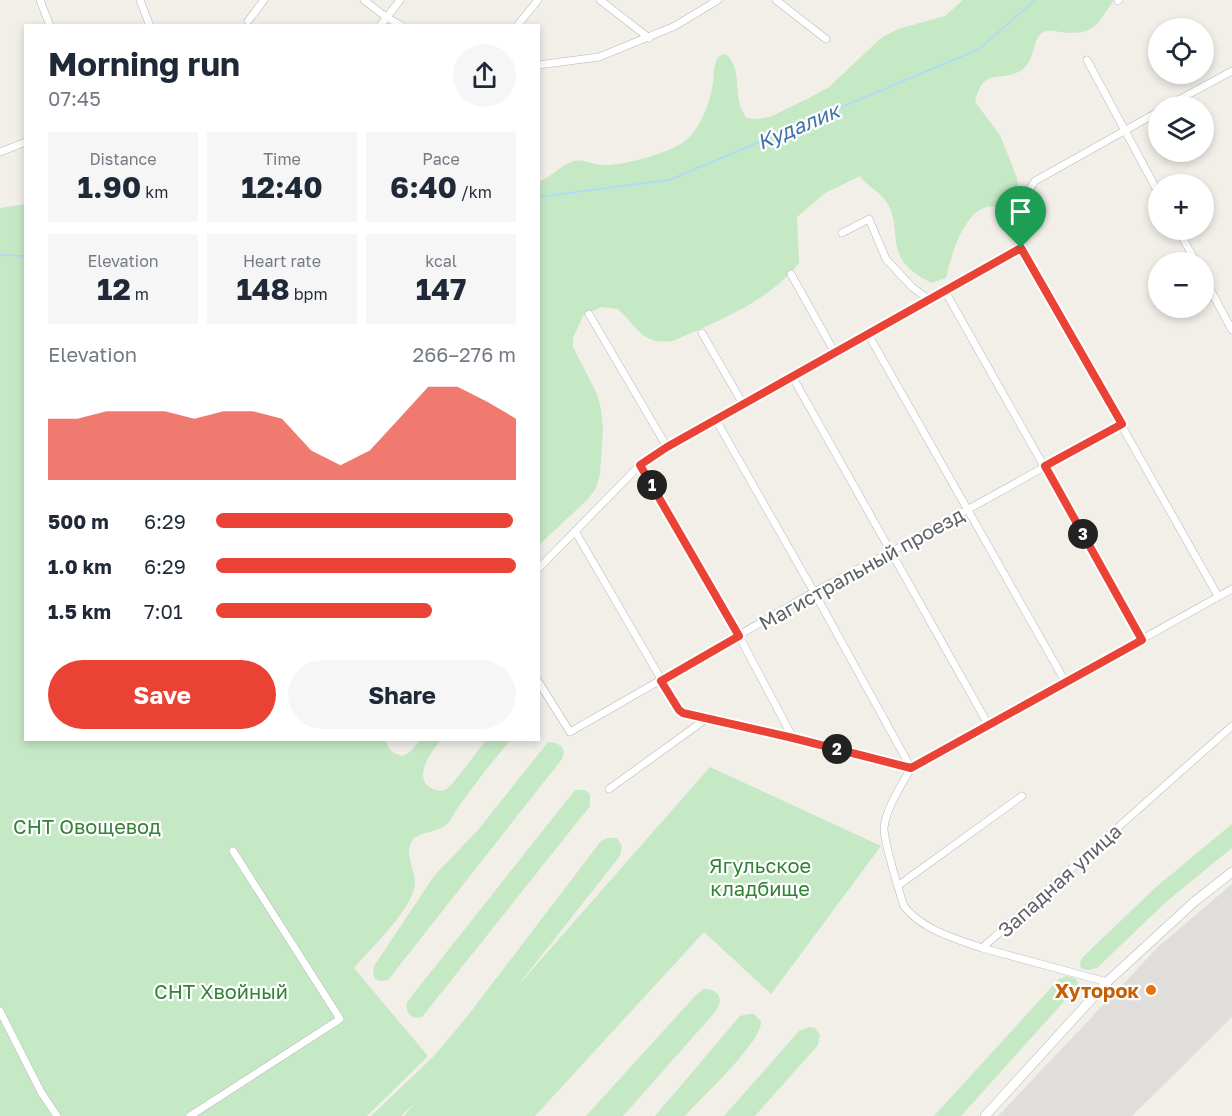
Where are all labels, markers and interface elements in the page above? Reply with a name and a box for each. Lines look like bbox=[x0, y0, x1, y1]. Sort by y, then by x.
map controls bbox=[1148, 18, 1214, 318]
button: locate bbox=[1148, 18, 1214, 84]
text: Morning run bbox=[48, 44, 240, 83]
button: share bbox=[453, 44, 516, 107]
text: 07:45 bbox=[48, 86, 101, 110]
water label: Кудалик bbox=[753, 96, 846, 155]
button: layers bbox=[1148, 96, 1214, 162]
text: Distance bbox=[89, 149, 157, 169]
text: Time bbox=[263, 149, 301, 169]
text: Pace bbox=[422, 149, 460, 169]
text: 1.90 bbox=[78, 169, 141, 205]
text: 12:40 bbox=[241, 169, 323, 205]
text: 6:40 bbox=[390, 169, 457, 205]
button: + bbox=[1148, 174, 1214, 240]
text: km bbox=[141, 182, 168, 202]
text: /km bbox=[457, 182, 492, 202]
pin bbox=[995, 186, 1046, 248]
icon: arrive bbox=[1004, 195, 1037, 228]
text: Elevation bbox=[87, 251, 159, 271]
text: Heart rate bbox=[243, 251, 321, 271]
text: kcal bbox=[425, 251, 457, 271]
button: − bbox=[1148, 252, 1214, 318]
text: 12 bbox=[97, 271, 131, 307]
text: 148 bbox=[236, 271, 290, 307]
text: 147 bbox=[416, 271, 466, 307]
text: m bbox=[131, 284, 149, 304]
text: bpm bbox=[290, 284, 328, 304]
text: Elevation bbox=[48, 342, 137, 366]
text: 266–276 m bbox=[413, 342, 516, 366]
pin: 1 bbox=[637, 470, 667, 500]
text: 1 bbox=[648, 475, 656, 495]
street label: Магистральный проезд bbox=[754, 502, 968, 634]
text: 500 m bbox=[48, 509, 109, 533]
text: 6:29 bbox=[144, 509, 186, 533]
pin: 3 bbox=[1068, 519, 1098, 549]
text: 3 bbox=[1078, 524, 1088, 544]
text: 1.0 km bbox=[48, 554, 112, 578]
text: 6:29 bbox=[144, 554, 186, 578]
text: 1.5 km bbox=[48, 599, 111, 623]
text: 7:01 bbox=[144, 599, 183, 623]
button: Save bbox=[48, 660, 276, 729]
button: Share bbox=[288, 660, 516, 729]
pin: 2 bbox=[822, 734, 852, 764]
text: 2 bbox=[832, 739, 842, 759]
park label: СНТ Овощевод bbox=[13, 814, 161, 838]
street label: Западная улица bbox=[992, 818, 1126, 942]
park label: Ягульское кладбище bbox=[709, 853, 811, 900]
place label: Хуторок bbox=[1055, 978, 1139, 1002]
park label: СНТ Хвойный bbox=[154, 979, 288, 1003]
marker: Хуторок bbox=[1144, 983, 1158, 997]

